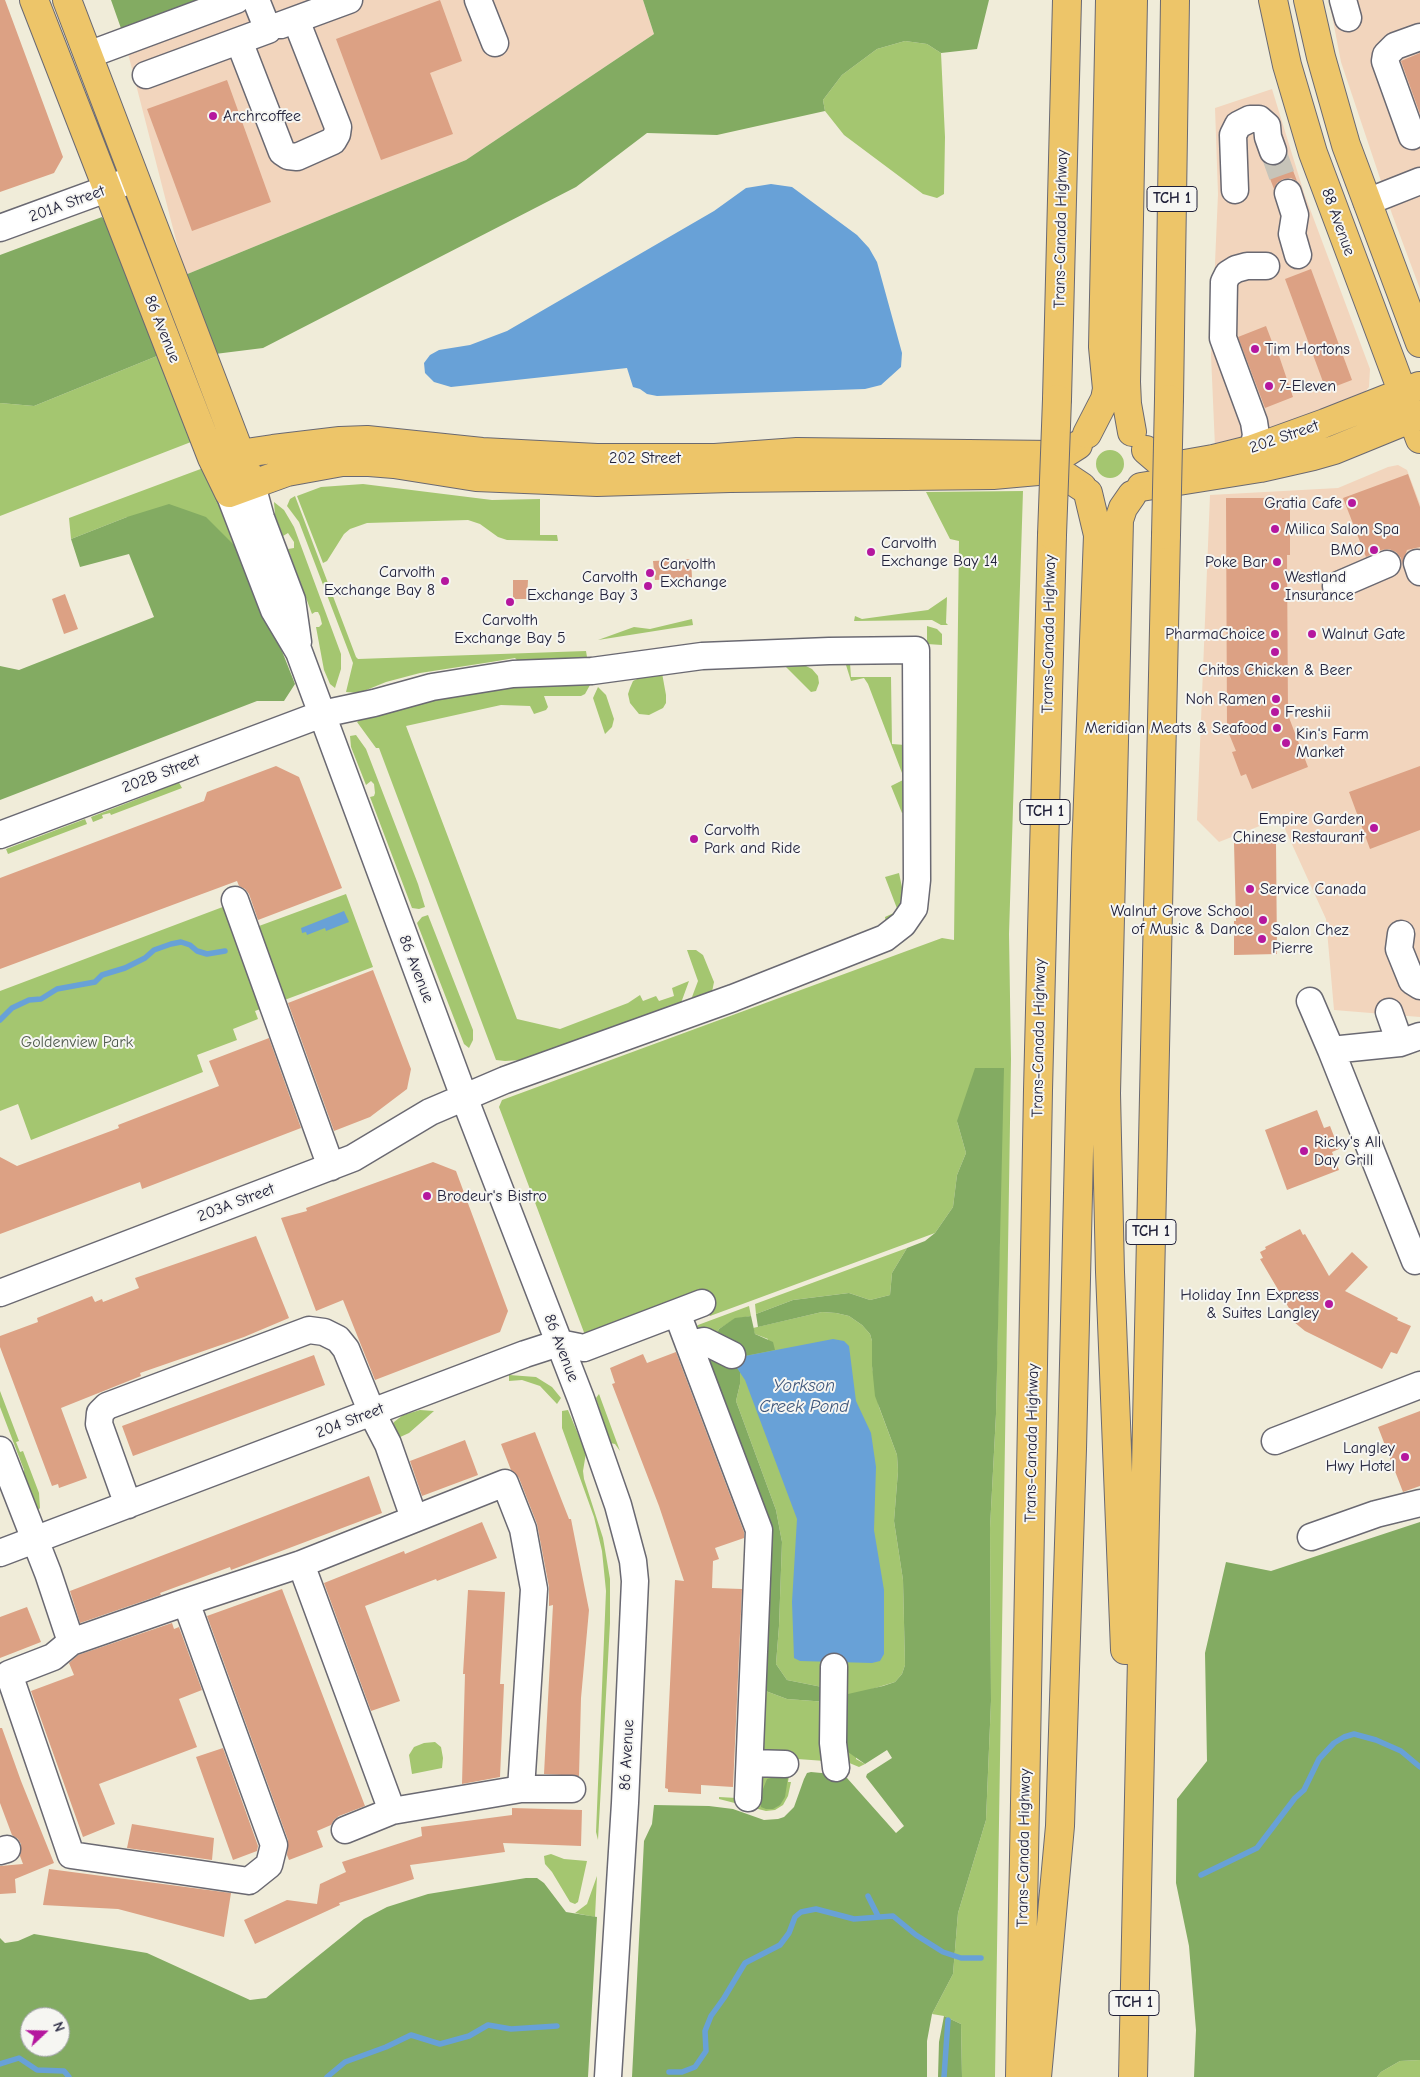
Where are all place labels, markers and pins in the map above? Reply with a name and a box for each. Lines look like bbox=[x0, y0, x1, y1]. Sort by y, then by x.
place label: Archrcoffee bbox=[223, 106, 301, 126]
marker: Archrcoffee bbox=[207, 110, 219, 122]
place label: Tim Hortons bbox=[1265, 339, 1350, 359]
marker: Tim Hortons bbox=[1249, 343, 1261, 355]
place label: 7-Eleven bbox=[1279, 376, 1336, 396]
marker: 7-Eleven bbox=[1263, 380, 1275, 392]
place label: Gratia Cafe bbox=[1264, 493, 1342, 513]
marker: Gratia Cafe bbox=[1346, 497, 1358, 509]
place label: Milica Salon Spa bbox=[1285, 519, 1399, 539]
marker: Milica Salon Spa bbox=[1269, 523, 1281, 535]
place label: Carvolth Exchange Bay 14 bbox=[881, 533, 998, 571]
place label: BMO bbox=[1330, 540, 1364, 560]
marker: BMO bbox=[1368, 544, 1380, 556]
marker: Carvolth Exchange Bay 14 bbox=[865, 546, 877, 558]
place label: Poke Bar bbox=[1205, 552, 1267, 572]
place label: Carvolth Exchange bbox=[660, 554, 727, 592]
marker: Poke Bar bbox=[1271, 556, 1283, 568]
place label: Carvolth Exchange Bay 8 bbox=[324, 562, 435, 600]
place label: Carvolth Exchange Bay 3 bbox=[527, 567, 638, 605]
marker: Carvolth Exchange bbox=[644, 567, 656, 579]
place label: Westland Insurance bbox=[1285, 567, 1354, 605]
marker: Carvolth Exchange Bay 8 bbox=[439, 575, 451, 587]
marker: Carvolth Exchange Bay 3 bbox=[642, 580, 654, 592]
marker: Westland Insurance bbox=[1269, 580, 1281, 592]
marker: Carvolth Exchange Bay 5 bbox=[504, 596, 516, 608]
place label: Carvolth Exchange Bay 5 bbox=[454, 610, 566, 648]
place label: PharmaChoice bbox=[1165, 624, 1265, 644]
place label: Walnut Gate bbox=[1322, 624, 1405, 644]
marker: PharmaChoice bbox=[1269, 628, 1281, 640]
marker: Walnut Gate bbox=[1306, 628, 1318, 640]
marker: Chitos Chicken & Beer bbox=[1269, 646, 1281, 658]
place label: Chitos Chicken & Beer bbox=[1198, 660, 1352, 680]
place label: Noh Ramen bbox=[1185, 689, 1266, 709]
marker: Noh Ramen bbox=[1270, 693, 1282, 705]
place label: Freshii bbox=[1285, 702, 1331, 722]
marker: Freshii bbox=[1269, 706, 1281, 718]
place label: Meridian Meats & Seafood bbox=[1084, 718, 1267, 738]
marker: Meridian Meats & Seafood bbox=[1271, 722, 1283, 734]
place label: Kin's Farm Market bbox=[1296, 724, 1369, 762]
marker: Kin's Farm Market bbox=[1280, 737, 1292, 749]
place label: Empire Garden Chinese Restaurant bbox=[1233, 809, 1364, 847]
place label: Carvolth Park and Ride bbox=[704, 820, 801, 858]
marker: Empire Garden Chinese Restaurant bbox=[1368, 822, 1380, 834]
marker: Carvolth Park and Ride bbox=[688, 833, 700, 845]
place label: Service Canada bbox=[1260, 879, 1367, 899]
marker: Service Canada bbox=[1244, 883, 1256, 895]
place label: Walnut Grove School of Music & Dance bbox=[1110, 901, 1253, 939]
marker: Walnut Grove School of Music & Dance bbox=[1257, 914, 1269, 926]
place label: Salon Chez Pierre bbox=[1272, 920, 1349, 958]
marker: Salon Chez Pierre bbox=[1256, 933, 1268, 945]
place label: Ricky's All Day Grill bbox=[1314, 1132, 1381, 1170]
marker: Ricky's All Day Grill bbox=[1298, 1145, 1310, 1157]
place label: Brodeur's Bistro bbox=[437, 1186, 547, 1206]
marker: Brodeur's Bistro bbox=[421, 1190, 433, 1202]
place label: Holiday Inn Express & Suites Langley bbox=[1180, 1285, 1319, 1323]
marker: Holiday Inn Express & Suites Langley bbox=[1323, 1298, 1335, 1310]
place label: Langley Hwy Hotel bbox=[1326, 1438, 1395, 1476]
marker: Langley Hwy Hotel bbox=[1399, 1451, 1411, 1463]

